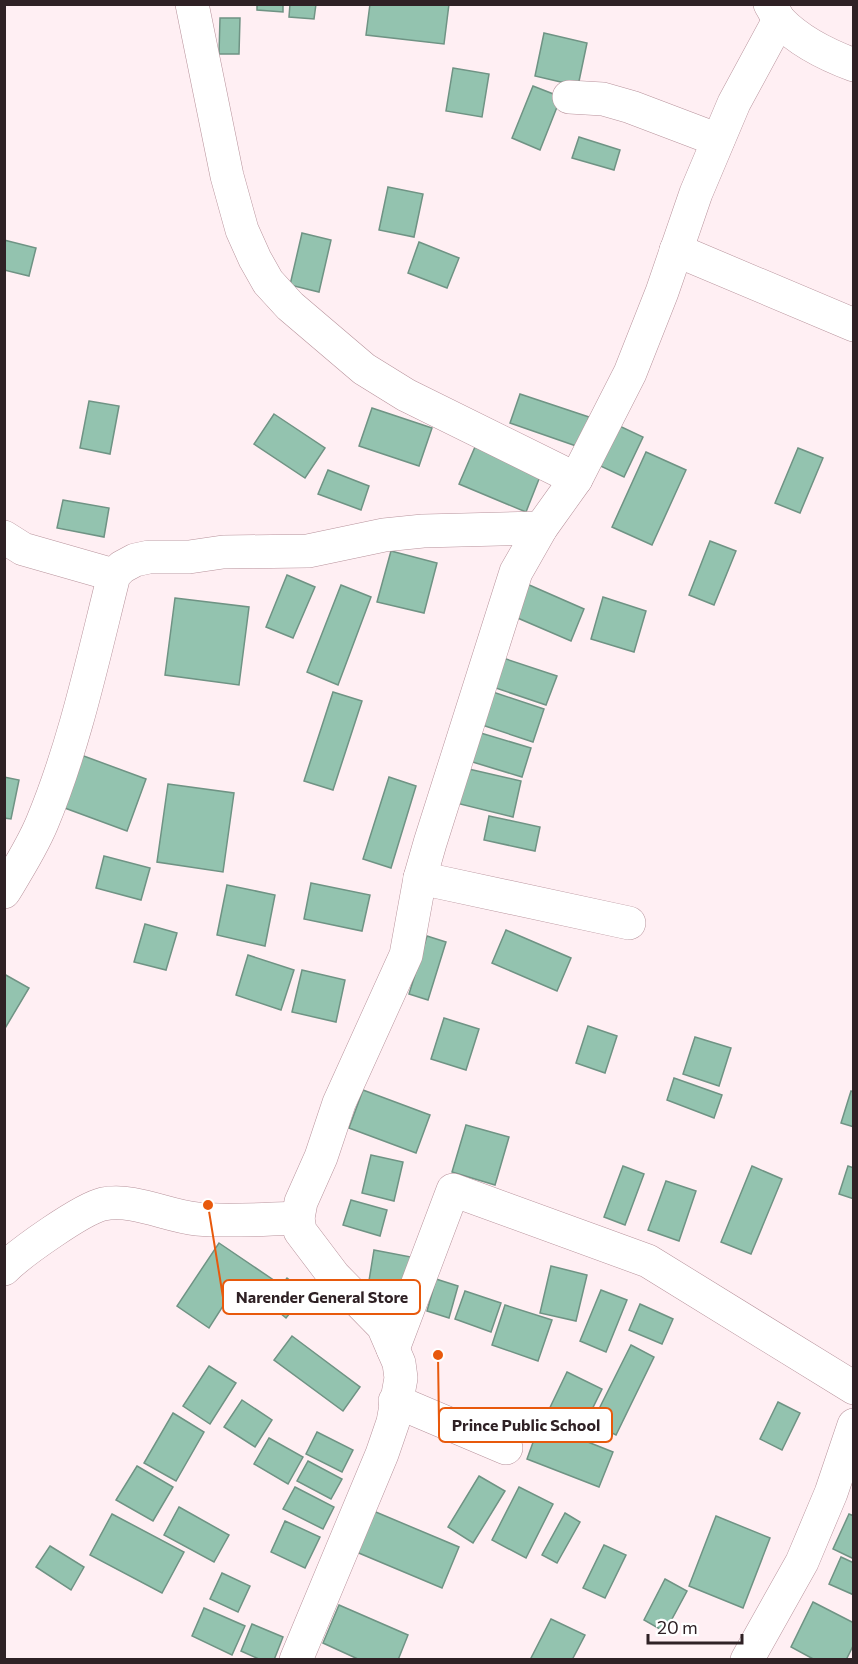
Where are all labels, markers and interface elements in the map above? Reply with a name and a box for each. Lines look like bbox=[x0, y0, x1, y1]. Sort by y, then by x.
callout: Narender General Store bbox=[223, 1280, 420, 1314]
text: Narender General Store bbox=[236, 1287, 408, 1306]
callout: Prince Public School bbox=[439, 1408, 612, 1442]
text: Prince Public School bbox=[452, 1415, 600, 1434]
scale bar bbox=[648, 1607, 742, 1645]
text: 20 m bbox=[657, 1616, 698, 1638]

